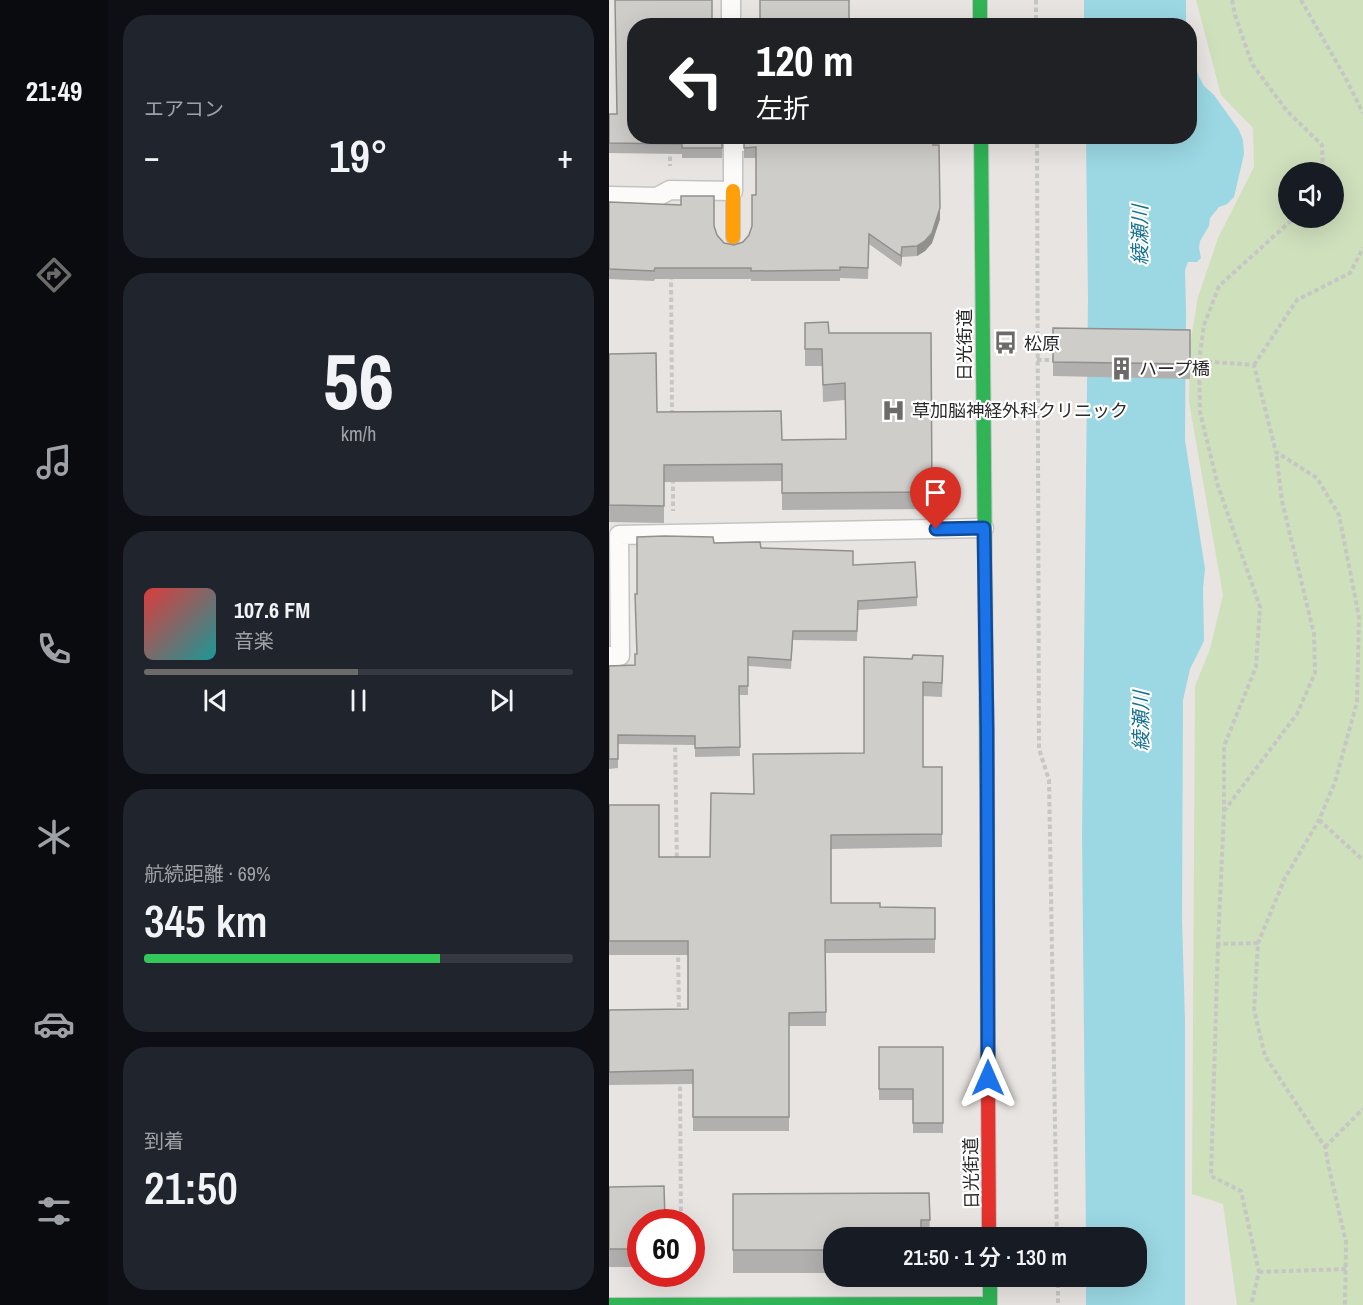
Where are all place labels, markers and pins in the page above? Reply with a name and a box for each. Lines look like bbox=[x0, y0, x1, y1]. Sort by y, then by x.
bus stop icon: 松原 bbox=[993, 330, 1019, 356]
place label: 松原 bbox=[1024, 331, 1060, 356]
building icon: ハープ橋 bbox=[1108, 355, 1134, 381]
place label: ハープ橋 bbox=[1139, 356, 1210, 381]
hospital icon: 草加脳神経外科クリニック bbox=[881, 397, 907, 423]
place label: 草加脳神経外科クリニック bbox=[912, 398, 1128, 423]
pin bbox=[910, 467, 961, 529]

